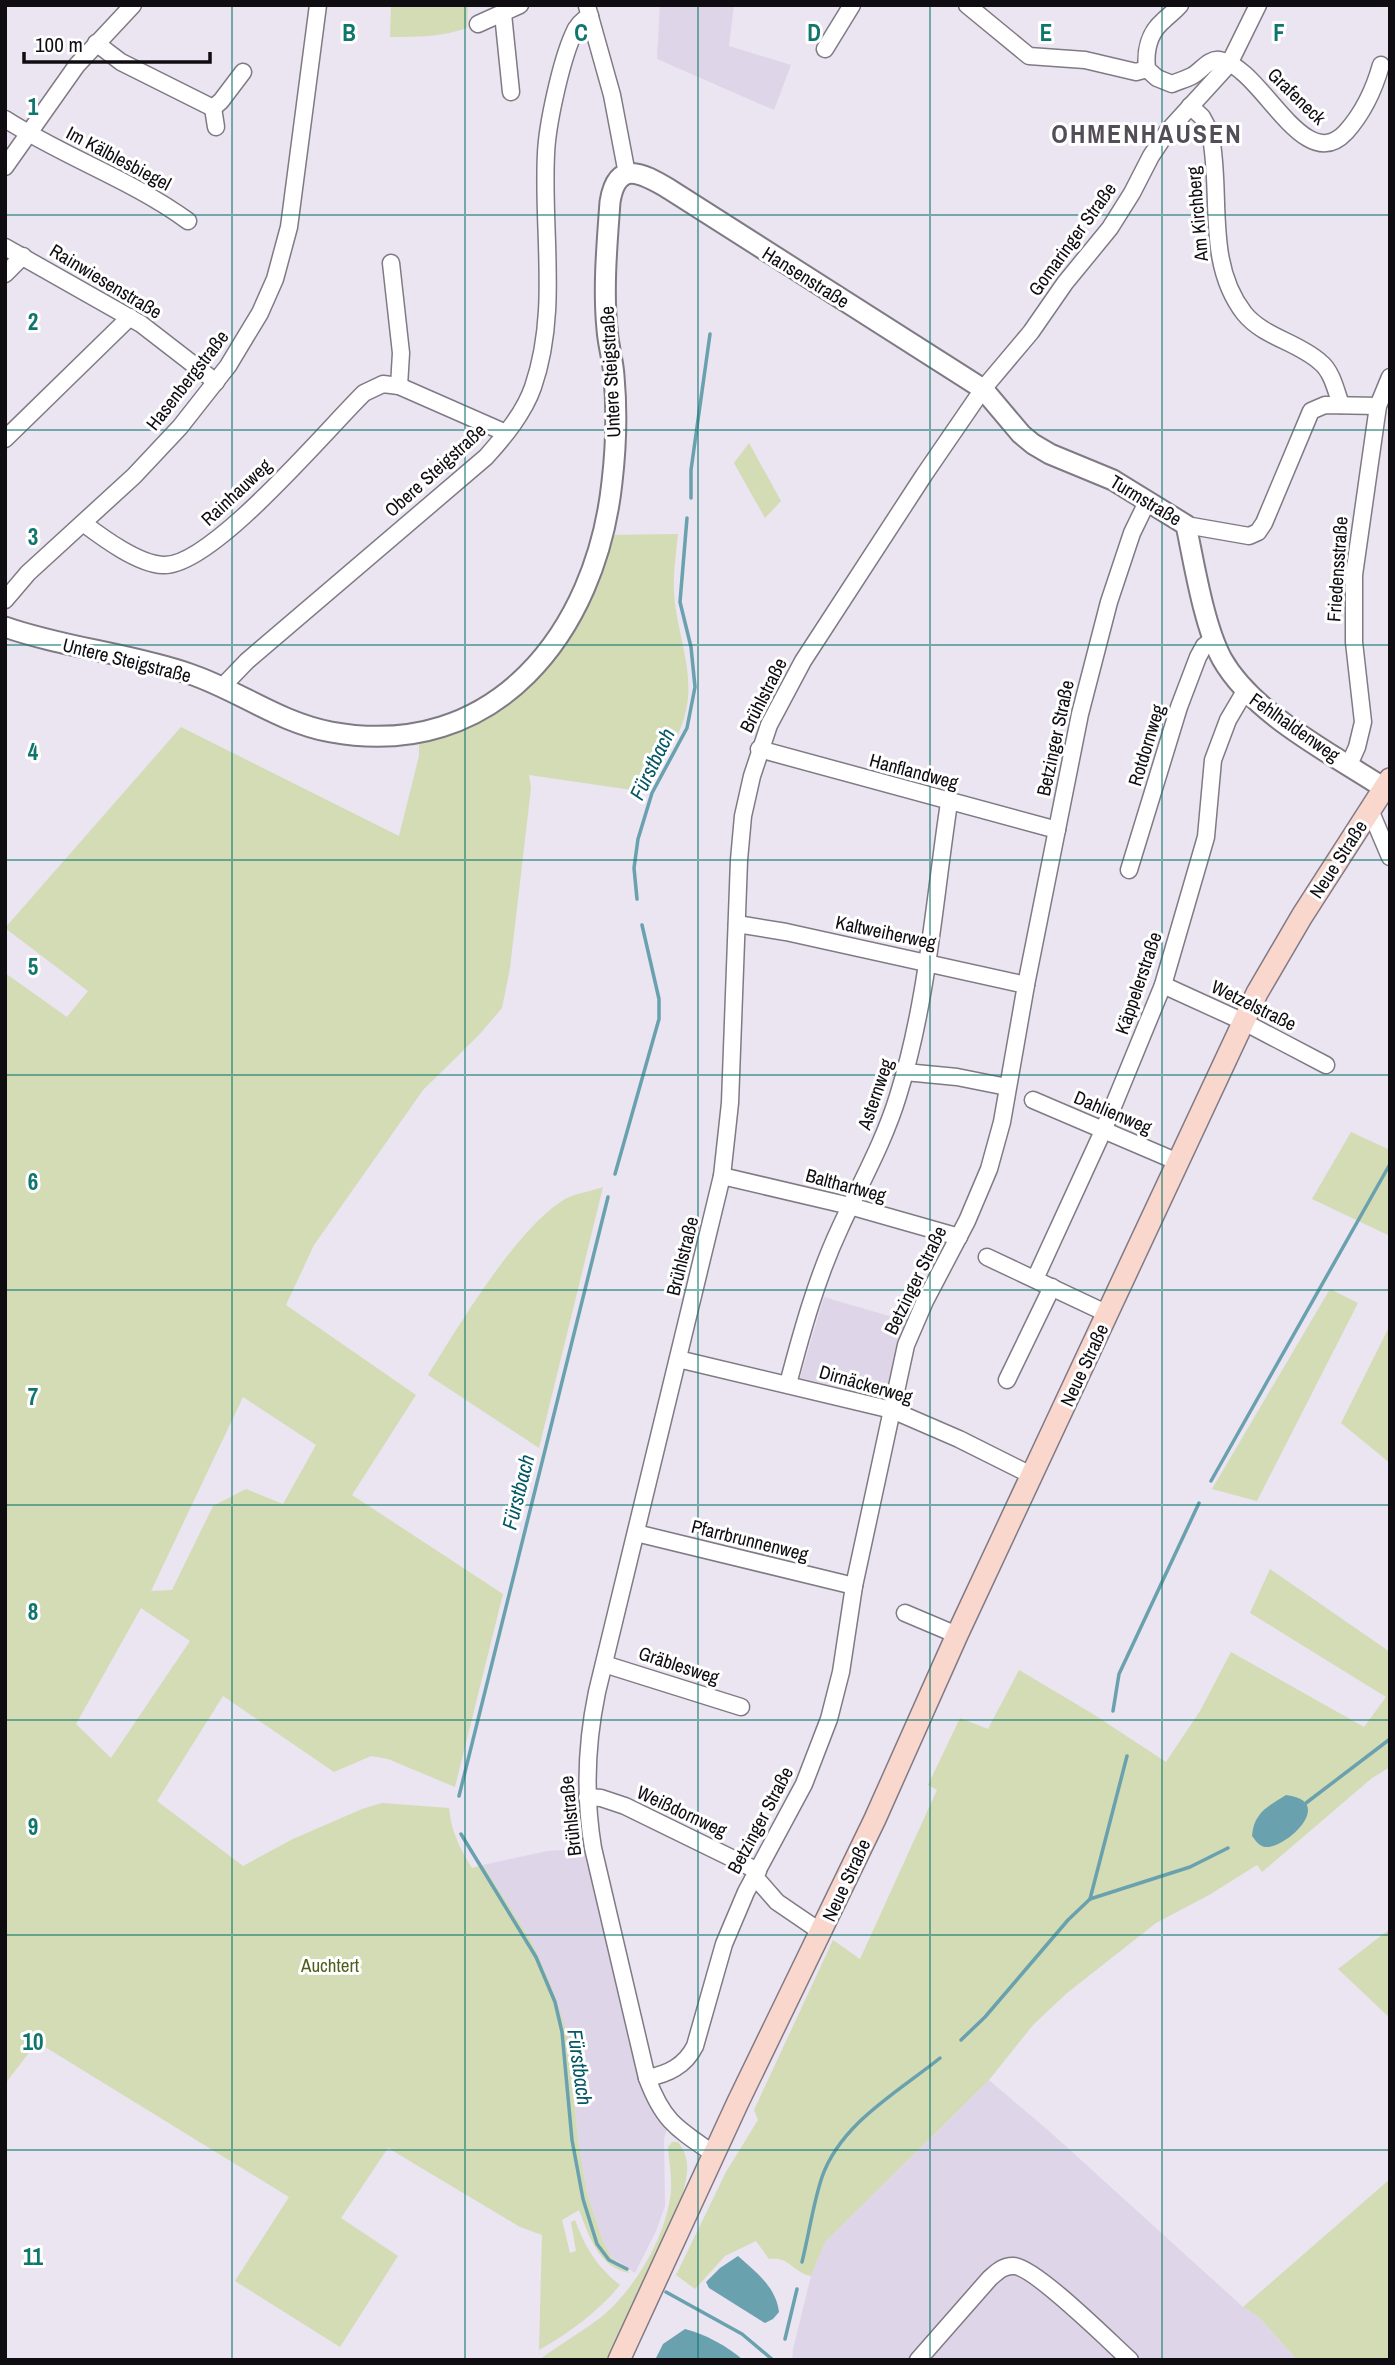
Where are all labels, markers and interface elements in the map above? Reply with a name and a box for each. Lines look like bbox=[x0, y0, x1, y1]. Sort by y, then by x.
text: B bbox=[342, 17, 356, 48]
text: C bbox=[574, 17, 588, 48]
text: D bbox=[807, 17, 821, 48]
text: E bbox=[1040, 17, 1052, 48]
text: F bbox=[1273, 17, 1285, 48]
scale bar bbox=[24, 21, 210, 65]
text: 100 m bbox=[35, 30, 83, 59]
street label: Grafeneck bbox=[1262, 62, 1332, 130]
text: 1 bbox=[28, 91, 39, 122]
district label: OHMENHAUSEN bbox=[1051, 116, 1243, 151]
street label: Im Kälblesbiegel bbox=[62, 119, 176, 197]
street label: Am Kirchberg bbox=[1180, 165, 1214, 264]
street label: Gomaringer Straße bbox=[1022, 177, 1122, 301]
street label: Rainwiesenstraße bbox=[45, 237, 167, 325]
street label: Hansenstraße bbox=[758, 240, 854, 314]
text: 2 bbox=[28, 306, 38, 337]
street label: Untere Steigstraße bbox=[594, 306, 626, 438]
street label: Hasenbergstraße bbox=[140, 325, 234, 435]
street label: Obere Steigstraße bbox=[379, 417, 491, 523]
street label: Rainhauweg bbox=[195, 452, 277, 531]
street label: Turmstraße bbox=[1105, 468, 1187, 532]
street label: Friedensstraße bbox=[1320, 515, 1354, 623]
text: 3 bbox=[28, 521, 38, 552]
street label: Untere Steigstraße bbox=[60, 631, 194, 689]
street label: Brühlstraße bbox=[733, 653, 793, 737]
street label: Betzinger Straße bbox=[1030, 678, 1080, 798]
street label: Fehlhaldenweg bbox=[1245, 686, 1346, 768]
street label: Rotdornweg bbox=[1121, 701, 1171, 789]
water label: Fürstbach bbox=[622, 723, 682, 805]
text: 4 bbox=[28, 736, 39, 767]
street label: Hanflandweg bbox=[867, 747, 962, 795]
street label: Neue Straße bbox=[1303, 815, 1373, 903]
street label: Kaltweiherweg bbox=[833, 909, 939, 955]
street label: Käppelerstraße bbox=[1108, 928, 1168, 1038]
text: 5 bbox=[28, 951, 38, 982]
street label: Wetzelstraße bbox=[1207, 973, 1301, 1037]
street label: Asternweg bbox=[850, 1055, 899, 1134]
street label: Dahlienweg bbox=[1070, 1084, 1156, 1140]
street label: Balthartweg bbox=[803, 1162, 889, 1208]
text: 6 bbox=[28, 1166, 38, 1197]
street label: Brühlstraße bbox=[660, 1214, 704, 1298]
street label: Betzinger Straße bbox=[877, 1221, 953, 1339]
street label: Neue Straße bbox=[1054, 1319, 1114, 1411]
street label: Dirnäckerweg bbox=[816, 1358, 916, 1410]
text: 7 bbox=[28, 1381, 38, 1412]
water label: Fürstbach bbox=[495, 1451, 541, 1533]
street label: Pfarrbrunnenweg bbox=[689, 1513, 811, 1567]
text: 8 bbox=[28, 1596, 38, 1627]
street label: Gräblesweg bbox=[635, 1640, 723, 1690]
street label: Betzinger Straße bbox=[721, 1762, 799, 1878]
street label: Brühlstraße bbox=[553, 1775, 587, 1857]
street label: Weißdornweg bbox=[633, 1779, 732, 1843]
text: 9 bbox=[28, 1811, 38, 1842]
street label: Neue Straße bbox=[816, 1834, 876, 1926]
park label: Auchtert bbox=[300, 1952, 360, 1978]
text: 10 bbox=[23, 2026, 43, 2057]
water label: Fürstbach bbox=[560, 2027, 600, 2107]
text: 11 bbox=[23, 2241, 43, 2272]

